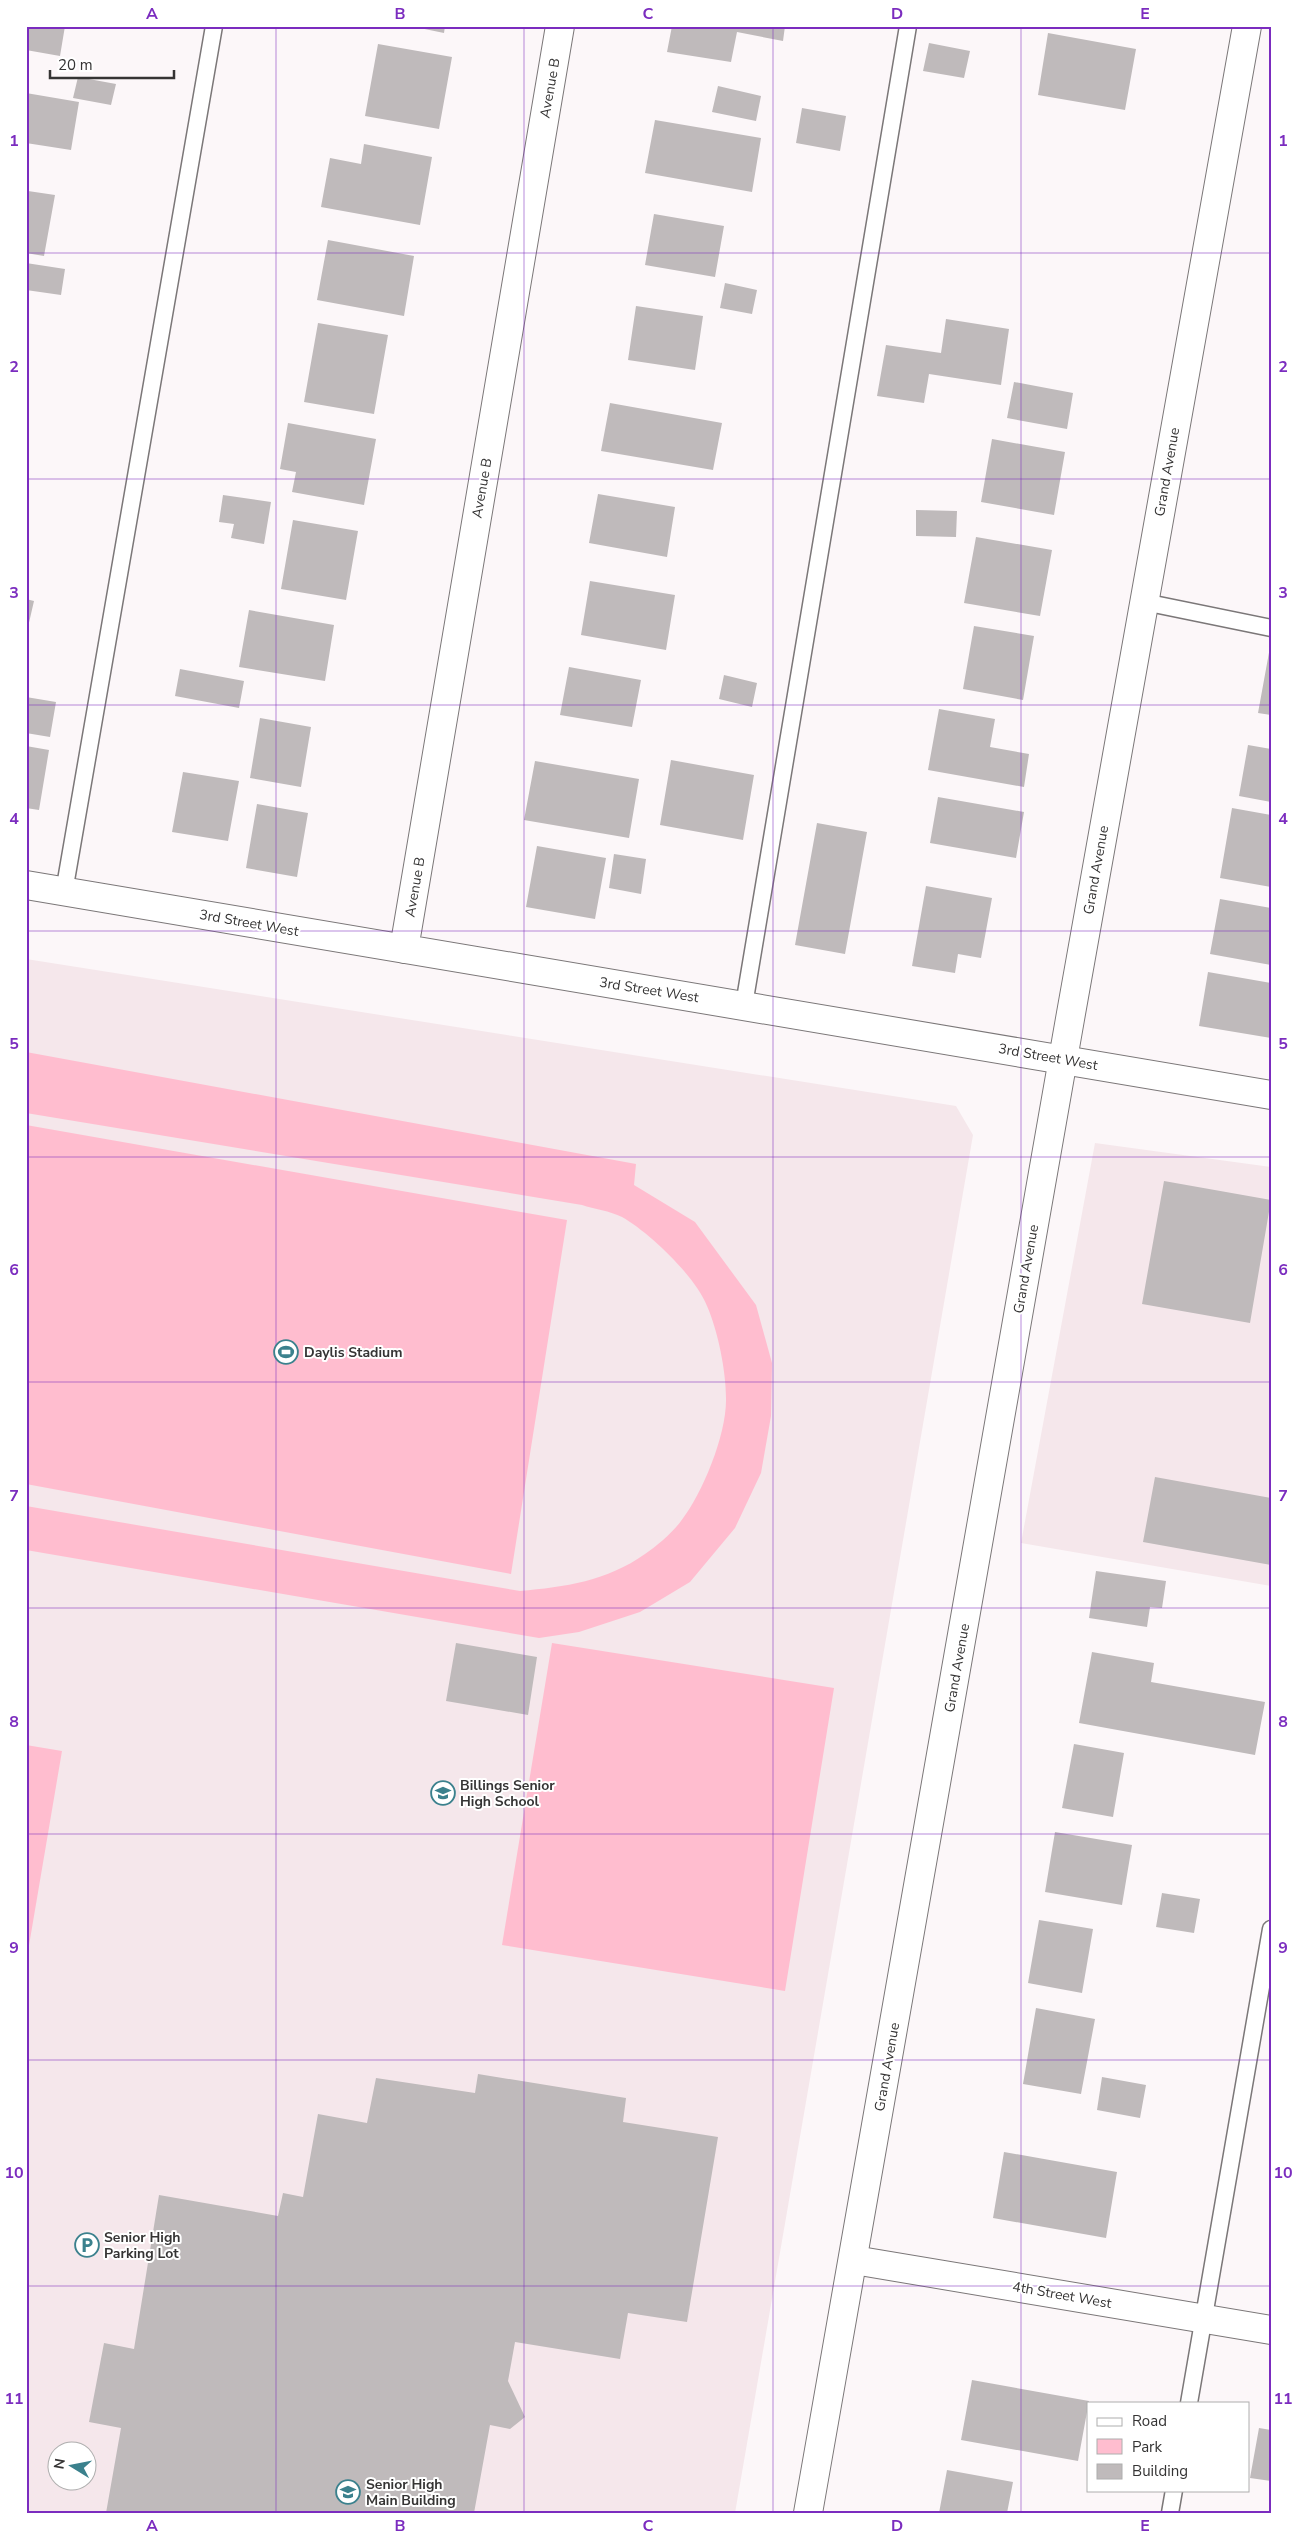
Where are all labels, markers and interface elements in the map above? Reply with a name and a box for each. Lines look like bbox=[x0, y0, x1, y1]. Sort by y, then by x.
text: A bbox=[146, 3, 158, 25]
text: B bbox=[394, 3, 406, 25]
text: C bbox=[643, 3, 654, 25]
text: D bbox=[891, 3, 903, 25]
text: E bbox=[1140, 3, 1150, 25]
scale bar bbox=[50, 48, 174, 80]
text: 20 m bbox=[58, 55, 93, 75]
street label: Avenue B bbox=[535, 56, 565, 120]
text: 1 bbox=[9, 130, 19, 152]
text: 1 bbox=[1278, 130, 1288, 152]
text: 2 bbox=[9, 356, 19, 378]
text: 2 bbox=[1278, 356, 1288, 378]
street label: Grand Avenue bbox=[1150, 426, 1184, 518]
street label: Avenue B bbox=[467, 456, 497, 520]
text: 3 bbox=[9, 582, 19, 604]
text: 3 bbox=[1278, 582, 1288, 604]
text: 4 bbox=[9, 808, 19, 830]
text: 4 bbox=[1278, 808, 1288, 830]
street label: Grand Avenue bbox=[1079, 824, 1113, 916]
street label: Avenue B bbox=[400, 855, 430, 919]
street label: 3rd Street West bbox=[198, 905, 300, 941]
street label: 3rd Street West bbox=[598, 973, 700, 1007]
text: 5 bbox=[9, 1033, 19, 1055]
text: 5 bbox=[1278, 1033, 1288, 1055]
street label: 3rd Street West bbox=[997, 1039, 1099, 1075]
street label: Grand Avenue bbox=[1009, 1223, 1043, 1315]
text: 6 bbox=[9, 1259, 19, 1281]
text: 6 bbox=[1278, 1259, 1288, 1281]
sports icon: Daylis Stadium bbox=[273, 1339, 299, 1365]
place label: Daylis Stadium bbox=[304, 1343, 402, 1362]
text: 7 bbox=[9, 1485, 19, 1507]
text: 7 bbox=[1278, 1485, 1288, 1507]
street label: Grand Avenue bbox=[940, 1622, 974, 1714]
text: 8 bbox=[9, 1711, 19, 1733]
text: 8 bbox=[1278, 1711, 1288, 1733]
place label: Billings Senior High School bbox=[460, 1776, 555, 1811]
school or university icon: Billings Senior High School bbox=[430, 1780, 456, 1806]
text: 9 bbox=[9, 1937, 19, 1959]
text: 9 bbox=[1278, 1937, 1288, 1959]
street label: Grand Avenue bbox=[870, 2021, 904, 2113]
text: 10 bbox=[4, 2162, 24, 2184]
text: 10 bbox=[1273, 2162, 1293, 2184]
place label: Senior High Parking Lot bbox=[104, 2228, 181, 2263]
parking icon: Senior High Parking Lot bbox=[74, 2232, 100, 2258]
street label: 4th Street West bbox=[1011, 2277, 1113, 2313]
text: 11 bbox=[4, 2388, 24, 2410]
text: 11 bbox=[1273, 2388, 1293, 2410]
legend bbox=[1087, 2402, 1250, 2492]
text: Road bbox=[1132, 2411, 1167, 2431]
text: Park bbox=[1132, 2437, 1162, 2457]
north arrow bbox=[48, 2442, 98, 2492]
text: N bbox=[49, 2457, 70, 2471]
text: Building bbox=[1132, 2461, 1188, 2481]
place label: Senior High Main Building bbox=[366, 2475, 456, 2510]
school or university icon: Senior High Main Building bbox=[335, 2479, 361, 2505]
text: A bbox=[146, 2515, 158, 2537]
text: B bbox=[394, 2515, 406, 2537]
text: C bbox=[643, 2515, 654, 2537]
text: D bbox=[891, 2515, 903, 2537]
text: E bbox=[1140, 2515, 1150, 2537]

